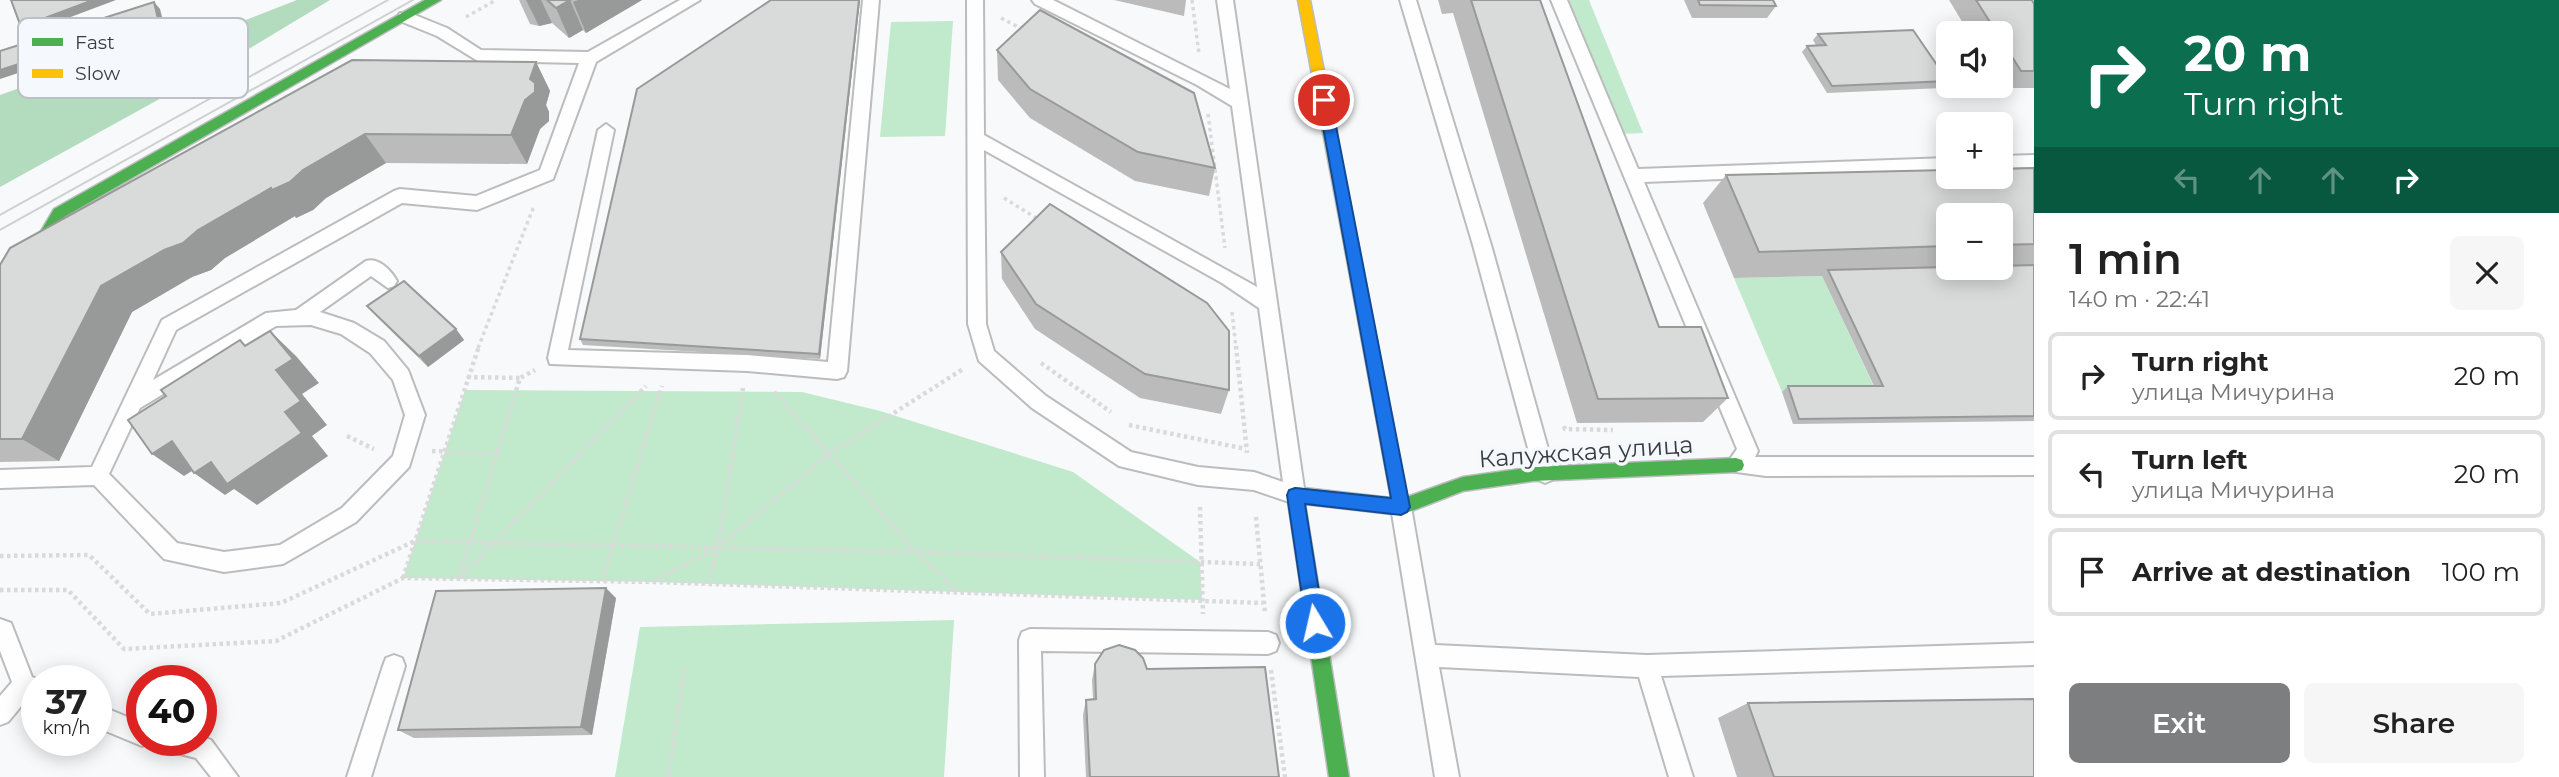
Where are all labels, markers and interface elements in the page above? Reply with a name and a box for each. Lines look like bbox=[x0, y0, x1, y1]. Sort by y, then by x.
legend bbox=[18, 18, 248, 98]
map controls bbox=[1936, 21, 2013, 280]
button: sound bbox=[1936, 21, 2013, 98]
text: 20 m bbox=[2184, 24, 2311, 83]
icon: right bbox=[2069, 28, 2160, 119]
text: Fast bbox=[75, 31, 115, 54]
text: Slow bbox=[75, 62, 120, 85]
pin bbox=[1294, 70, 1354, 130]
icon: arrive bbox=[1305, 81, 1343, 119]
text: Turn right bbox=[2184, 84, 2344, 123]
button: + bbox=[1936, 112, 2013, 189]
icon: left bbox=[2168, 161, 2206, 199]
icon: ahead bbox=[2241, 161, 2279, 199]
icon: ahead bbox=[2314, 161, 2352, 199]
icon: right bbox=[2387, 161, 2425, 199]
button: − bbox=[1936, 203, 2013, 280]
text: 1 min bbox=[2069, 233, 2182, 285]
button: close bbox=[2450, 236, 2524, 310]
text: 140 m · 22:41 bbox=[2069, 285, 2210, 313]
text: Turn right bbox=[2132, 346, 2268, 378]
icon: right bbox=[2073, 357, 2111, 395]
text: 20 m bbox=[2454, 360, 2520, 392]
text: улица Мичурина bbox=[2132, 378, 2335, 406]
street label: Калужская улица bbox=[1478, 430, 1694, 473]
text: Turn left bbox=[2132, 444, 2248, 476]
icon: left bbox=[2073, 455, 2111, 493]
text: 20 m bbox=[2454, 458, 2520, 490]
text: улица Мичурина bbox=[2132, 476, 2335, 504]
icon: arrive bbox=[2073, 553, 2111, 591]
text: Arrive at destination bbox=[2132, 556, 2411, 588]
text: 100 m bbox=[2442, 556, 2520, 588]
position arrow bbox=[1278, 586, 1352, 660]
speed limit sign: 40 bbox=[126, 665, 217, 756]
text: 37 bbox=[45, 680, 88, 723]
button: Exit bbox=[2069, 683, 2290, 763]
button: Share bbox=[2304, 683, 2524, 763]
text: km/h bbox=[42, 717, 91, 739]

